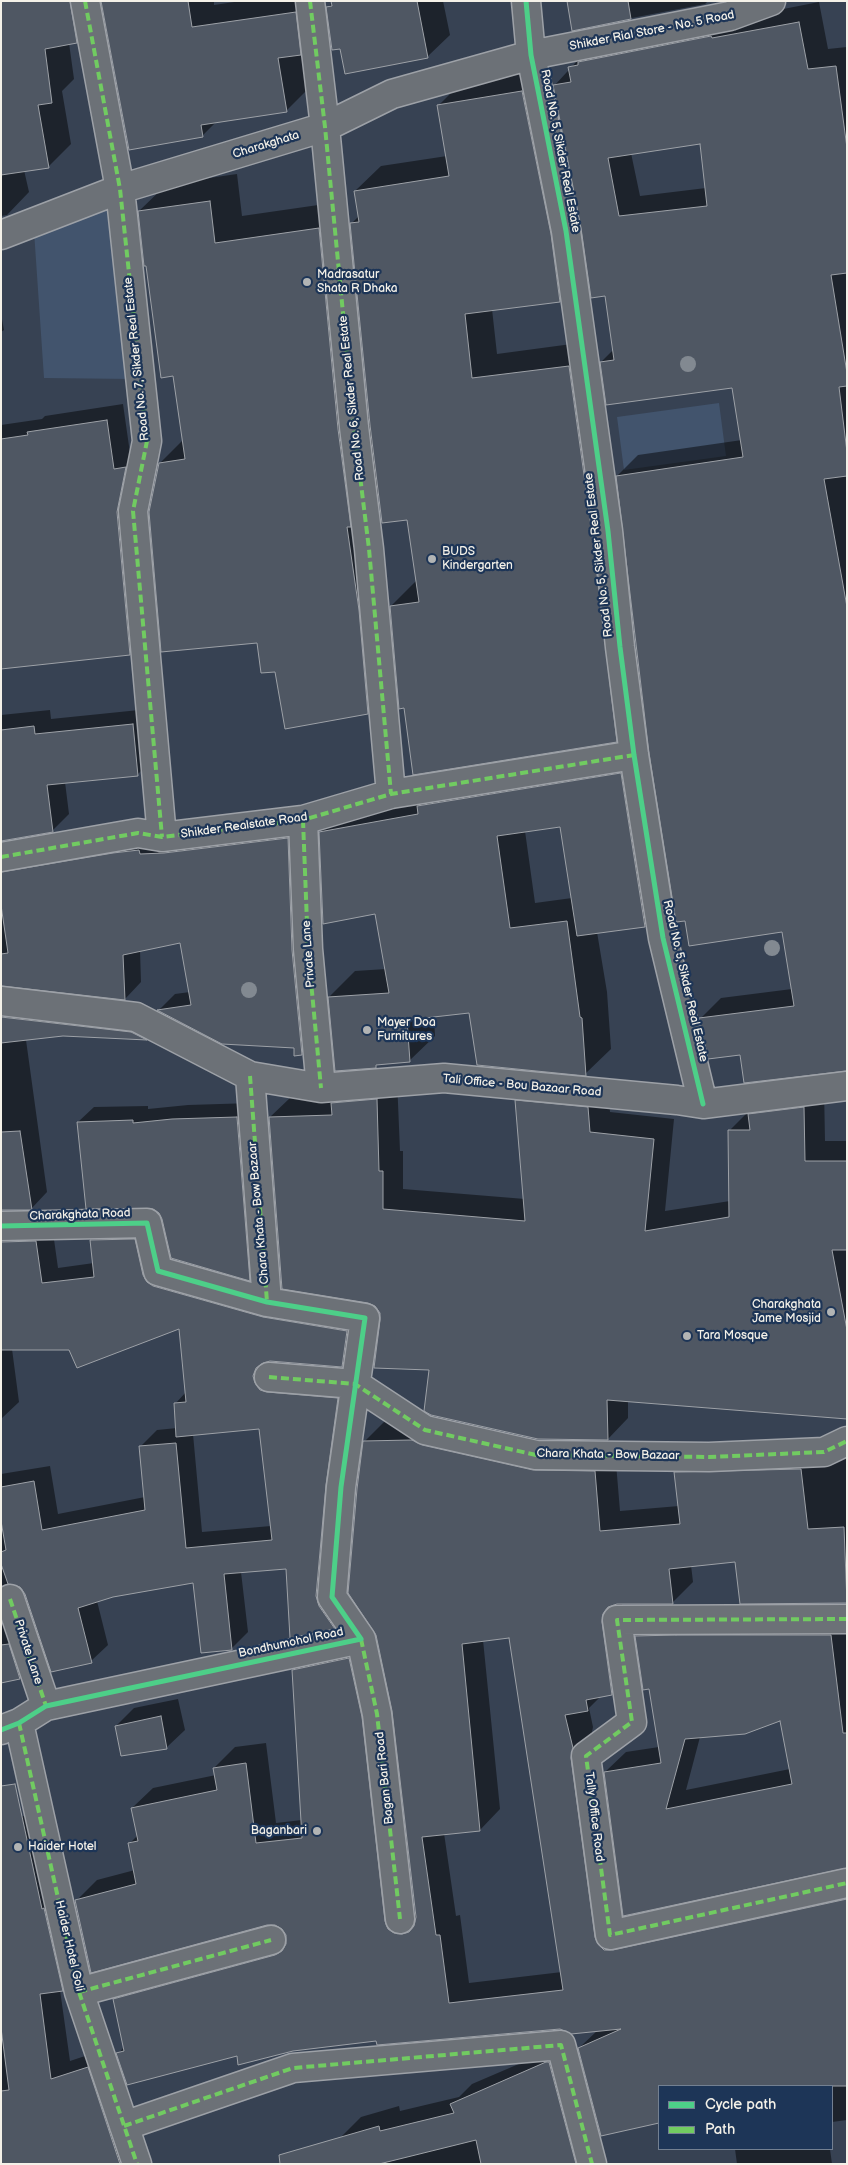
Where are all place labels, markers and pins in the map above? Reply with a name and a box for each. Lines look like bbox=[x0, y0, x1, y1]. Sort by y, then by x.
place label: Madrasatur Shata R Dhaka bbox=[317, 268, 397, 296]
marker: Madrasatur Shata R Dhaka bbox=[301, 276, 313, 288]
place label: BUDS Kindergarten bbox=[442, 545, 513, 573]
marker: BUDS Kindergarten bbox=[426, 553, 438, 565]
place label: Mayer Doa Furnitures bbox=[377, 1016, 436, 1044]
marker: Mayer Doa Furnitures bbox=[361, 1024, 373, 1036]
place label: Charakghata Jame Mosjid bbox=[752, 1298, 821, 1326]
marker: Charakghata Jame Mosjid bbox=[825, 1306, 837, 1318]
place label: Tara Mosque bbox=[697, 1329, 768, 1343]
marker: Tara Mosque bbox=[681, 1330, 693, 1342]
place label: Baganbari bbox=[251, 1824, 307, 1838]
marker: Baganbari bbox=[311, 1825, 323, 1837]
place label: Haider Hotel bbox=[28, 1840, 96, 1854]
marker: Haider Hotel bbox=[12, 1841, 24, 1853]

